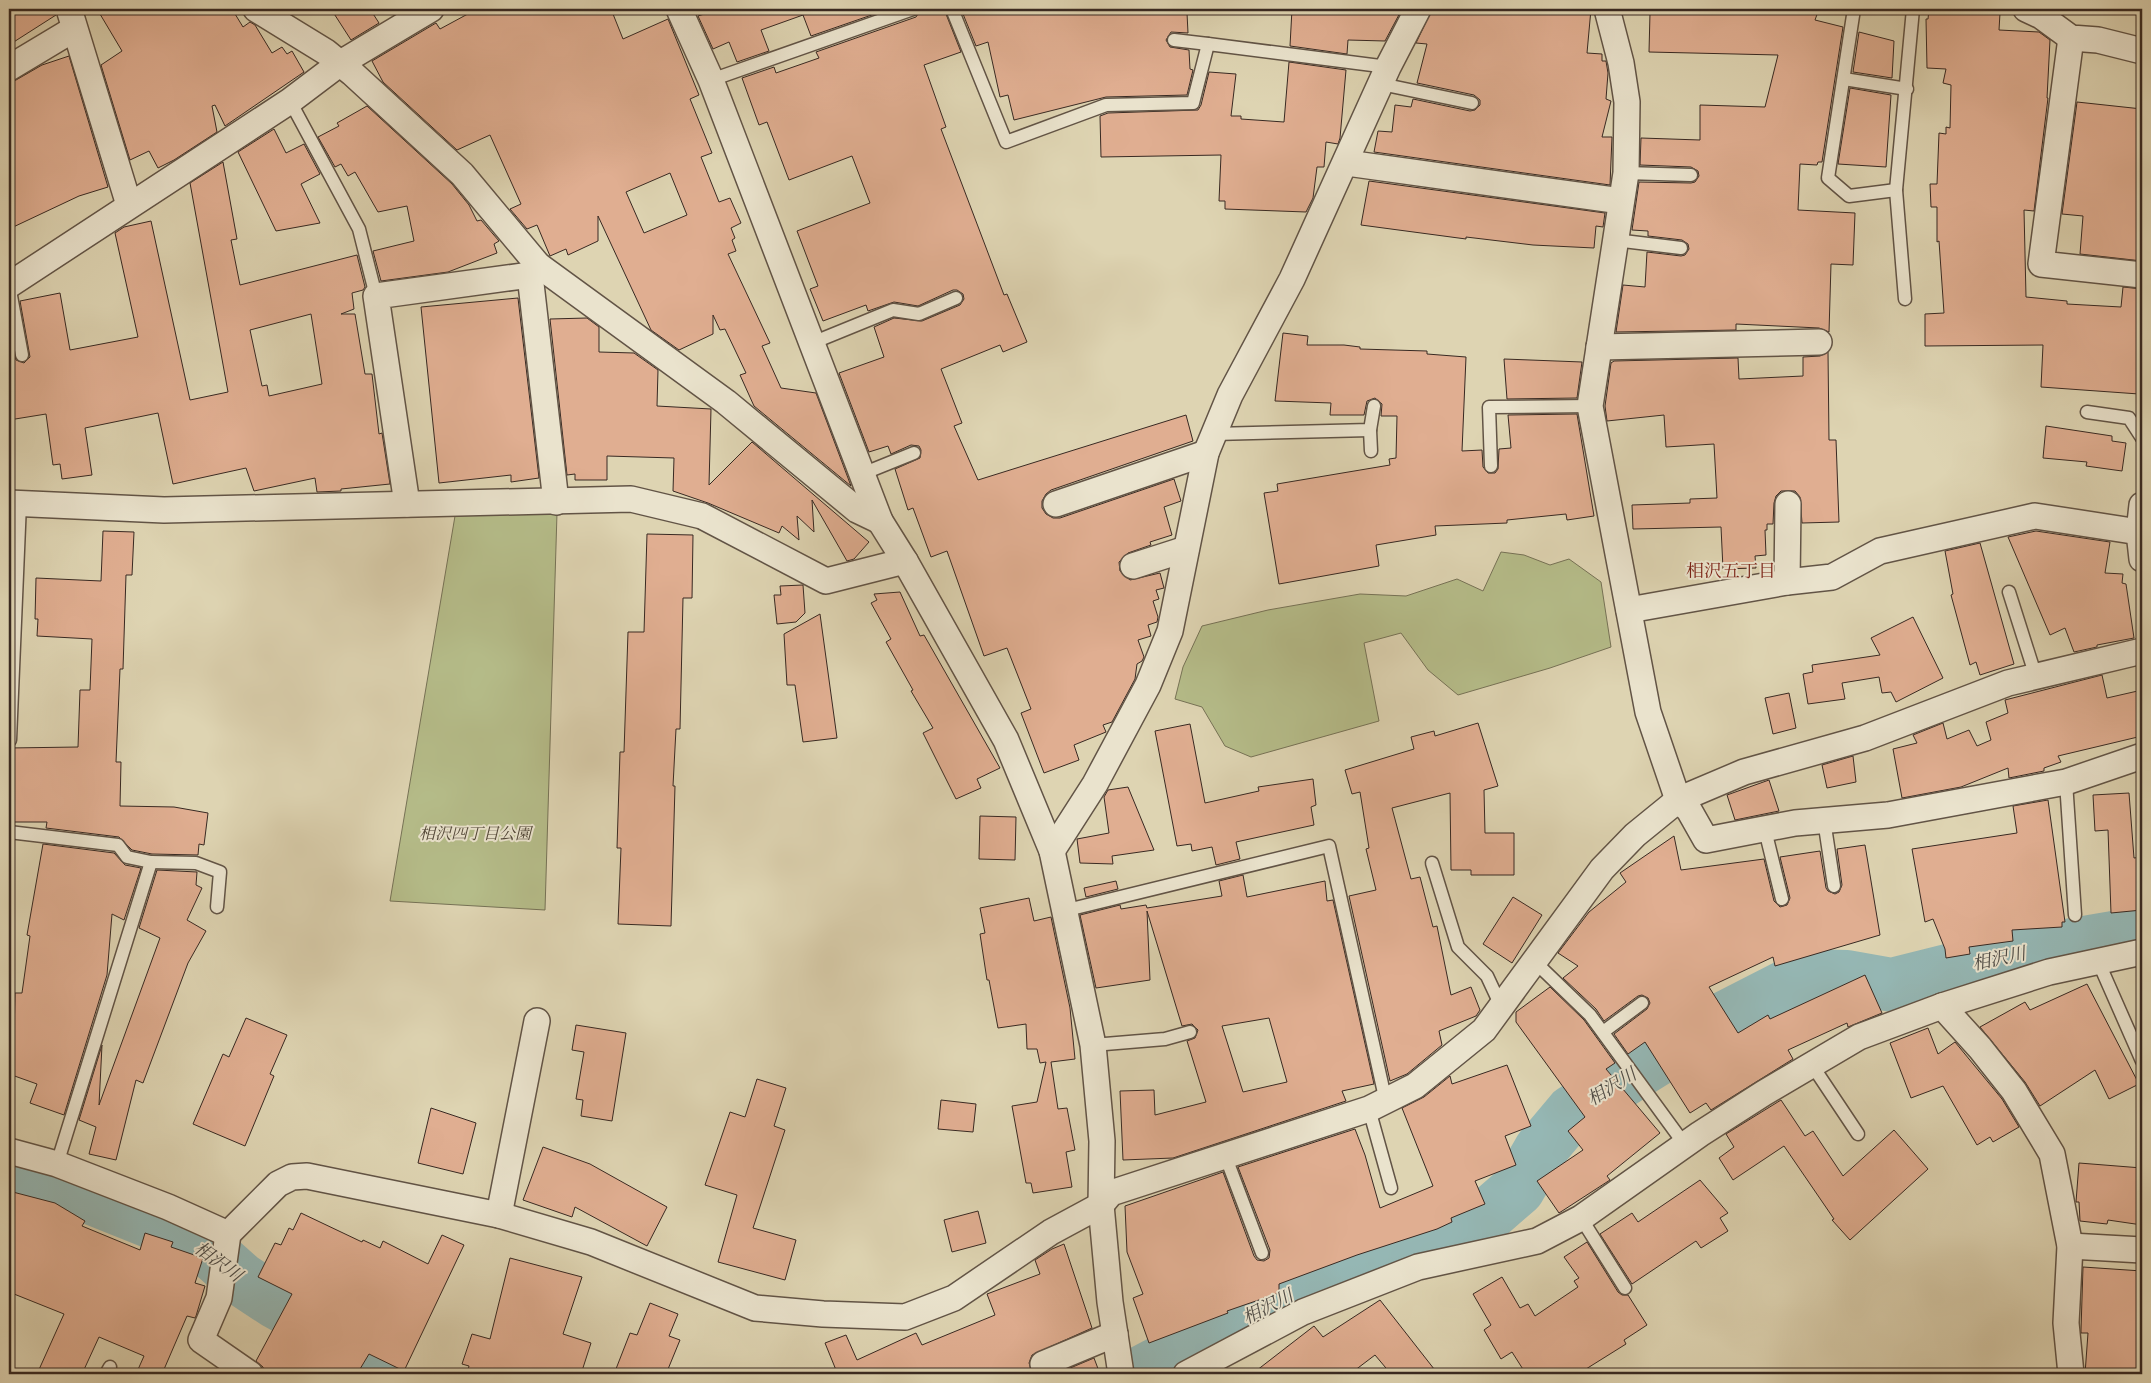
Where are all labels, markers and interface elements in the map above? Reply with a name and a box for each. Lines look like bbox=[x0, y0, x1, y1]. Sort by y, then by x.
district label: 相沢五丁目 bbox=[1686, 560, 1776, 583]
park label: 相沢四丁目公園 bbox=[419, 824, 534, 844]
water label: 相沢川 bbox=[1970, 942, 2030, 976]
water label: 相沢川 bbox=[1583, 1062, 1643, 1111]
water label: 相沢川 bbox=[189, 1237, 248, 1288]
water label: 相沢川 bbox=[1239, 1284, 1299, 1330]

